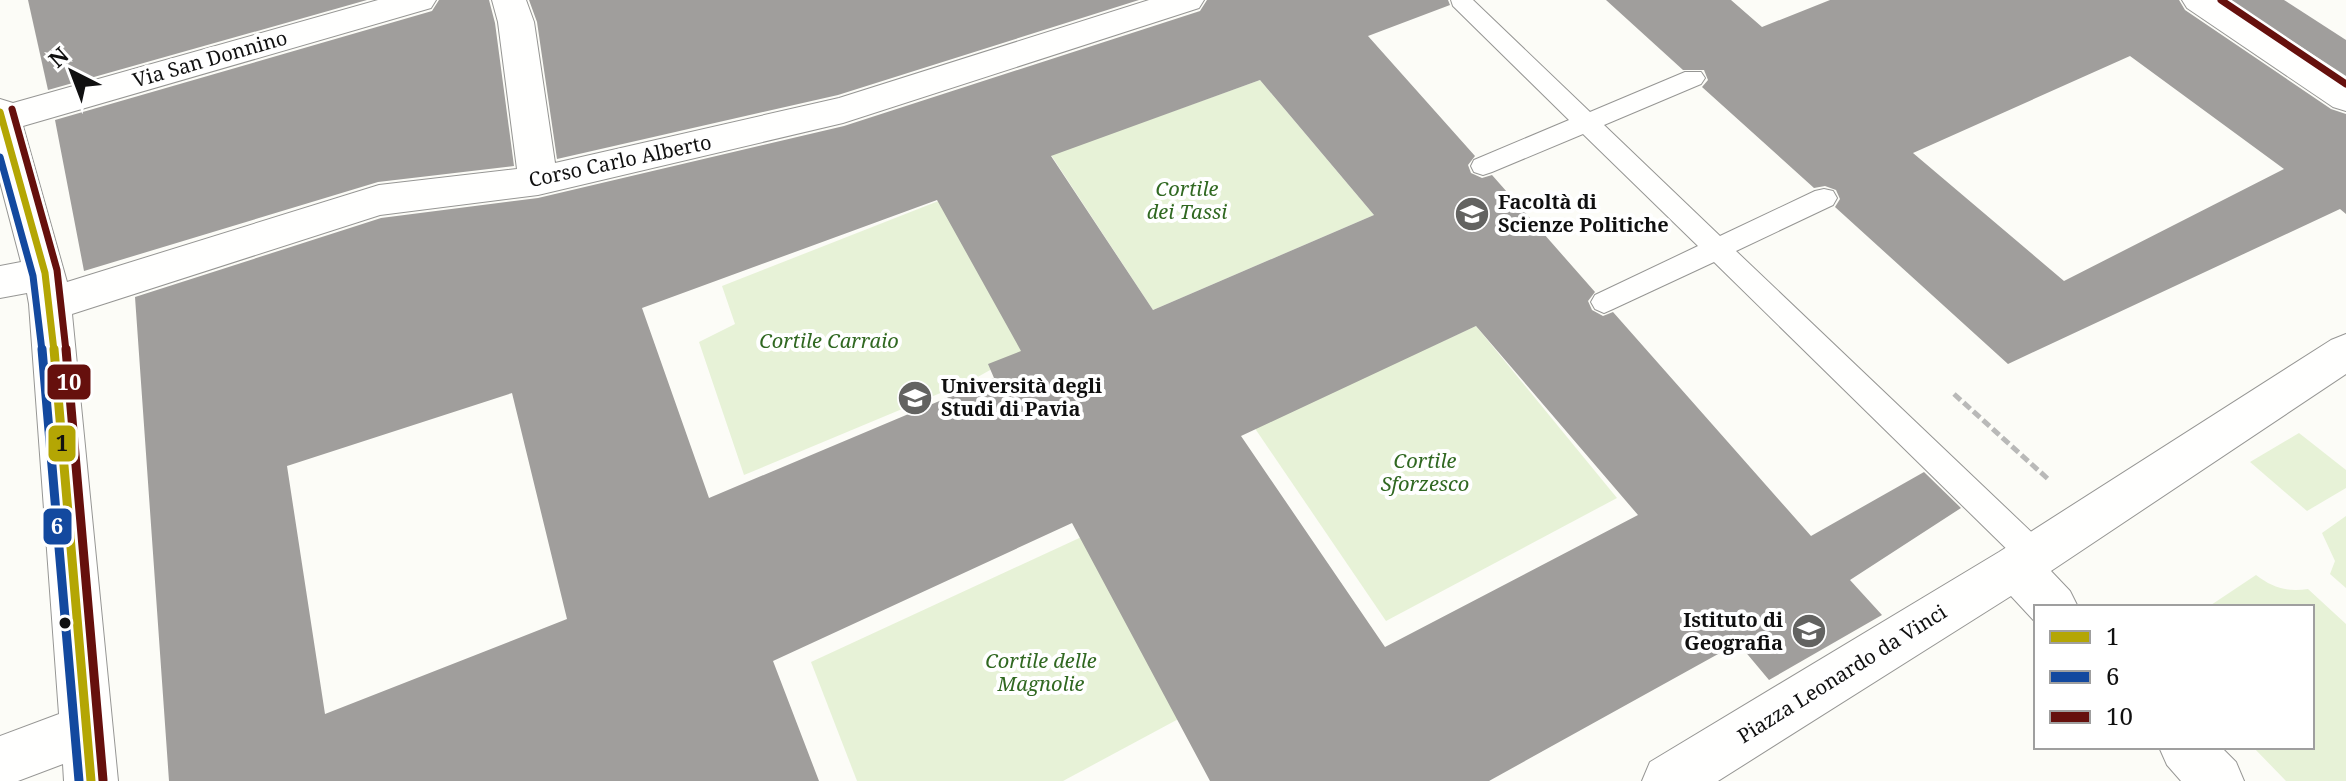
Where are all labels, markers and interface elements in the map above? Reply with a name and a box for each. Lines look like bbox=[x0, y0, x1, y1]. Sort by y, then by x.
street label: Via San Donnino bbox=[130, 24, 290, 93]
north arrow bbox=[32, 32, 112, 112]
text: N bbox=[41, 39, 74, 73]
street label: Corso Carlo Alberto bbox=[526, 128, 714, 193]
park label: Cortile dei Tassi bbox=[1147, 175, 1227, 225]
place label: Facoltà di Scienze Politiche bbox=[1498, 188, 1669, 238]
school or university icon: Facoltà di Scienze Politiche bbox=[1453, 195, 1491, 233]
park label: Cortile Carraio bbox=[759, 327, 899, 354]
line badge: 10 bbox=[46, 363, 92, 401]
text: 10 bbox=[57, 366, 81, 396]
place label: Università degli Studi di Pavia bbox=[941, 372, 1102, 422]
school or university icon: Università degli Studi di Pavia bbox=[896, 379, 934, 417]
line badge: 1 bbox=[47, 424, 77, 463]
text: 1 bbox=[56, 427, 68, 457]
park label: Cortile Sforzesco bbox=[1381, 447, 1469, 497]
line badge: 6 bbox=[42, 507, 73, 546]
text: 6 bbox=[51, 510, 63, 540]
street label: Piazza Leonardo da Vinci bbox=[1732, 598, 1952, 749]
legend bbox=[2034, 605, 2314, 749]
place label: Istituto di Geografia bbox=[1683, 606, 1783, 656]
school or university icon: Istituto di Geografia bbox=[1790, 612, 1828, 650]
unlabelled marker bbox=[57, 615, 73, 631]
text: 1 bbox=[2106, 619, 2119, 652]
park label: Cortile delle Magnolie bbox=[985, 647, 1097, 697]
text: 6 bbox=[2106, 659, 2119, 692]
text: 10 bbox=[2106, 699, 2133, 732]

